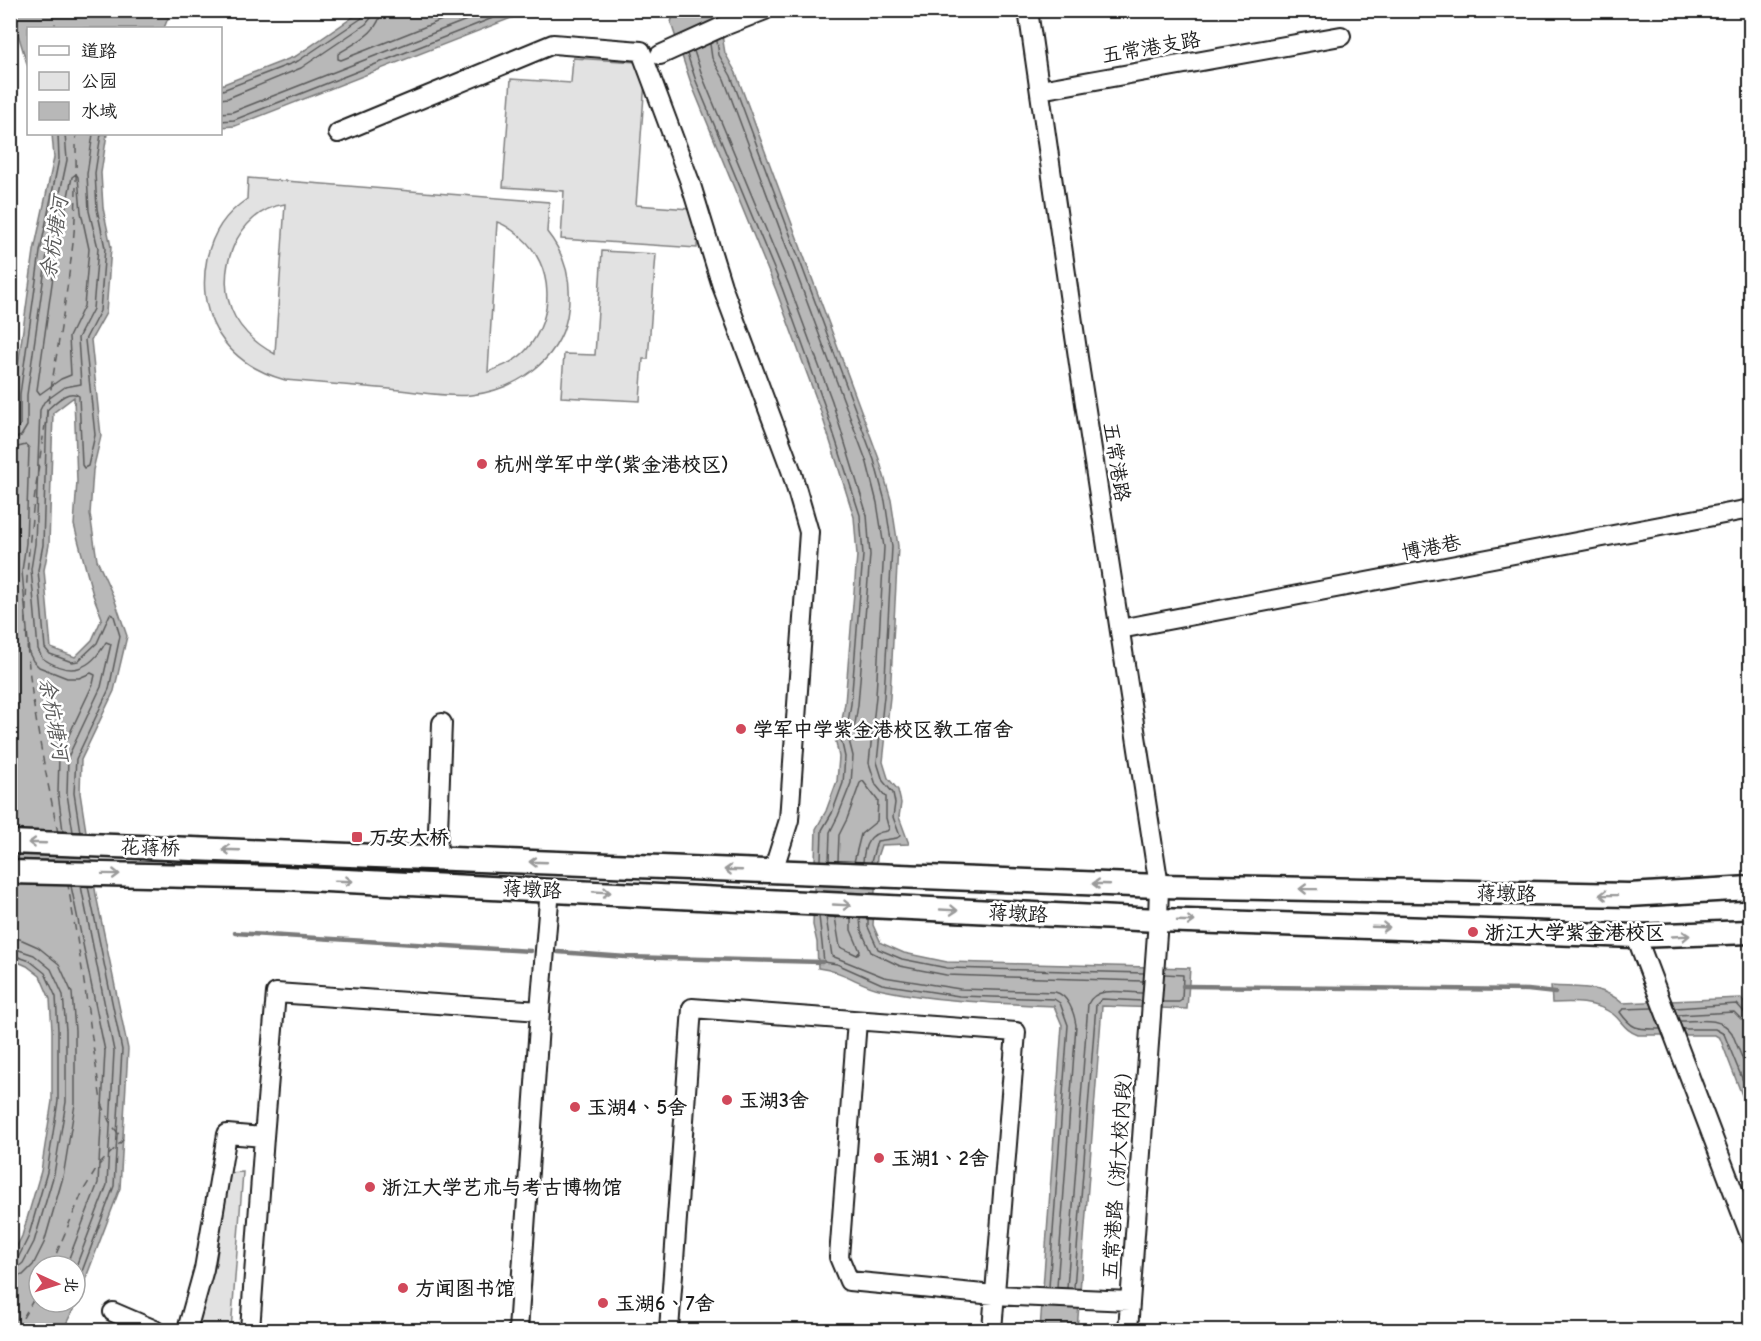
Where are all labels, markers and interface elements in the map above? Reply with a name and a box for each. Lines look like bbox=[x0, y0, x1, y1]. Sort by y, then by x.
legend bbox=[27, 27, 222, 135]
street label: 五常港支路 bbox=[1100, 27, 1203, 68]
text: 道路 bbox=[81, 41, 117, 62]
text: 公园 bbox=[81, 71, 117, 92]
text: 水域 bbox=[81, 101, 117, 122]
water label: 余杭塘河 bbox=[36, 192, 73, 281]
street label: 五常港路 bbox=[1099, 421, 1134, 504]
place label: 杭州学军中学(紫金港校区) bbox=[494, 453, 728, 476]
marker: 杭州学军中学(紫金港校区) bbox=[475, 457, 489, 471]
street label: 博港巷 bbox=[1399, 530, 1464, 565]
water label: 余杭塘河 bbox=[35, 676, 74, 765]
place label: 学军中学紫金港校区教工宿舍 bbox=[753, 718, 1013, 741]
marker: 学军中学紫金港校区教工宿舍 bbox=[734, 722, 748, 736]
place label: 万安大桥 bbox=[369, 826, 449, 849]
marker: 万安大桥 bbox=[350, 830, 364, 844]
street label: 花蒋桥 bbox=[120, 835, 180, 860]
one-way arrow bbox=[27, 837, 47, 848]
one-way arrow bbox=[222, 845, 242, 856]
one-way arrow bbox=[529, 857, 549, 868]
one-way arrow bbox=[724, 864, 744, 875]
one-way arrow bbox=[100, 869, 120, 880]
one-way arrow bbox=[333, 875, 353, 886]
street label: 蒋墩路 bbox=[501, 876, 564, 903]
one-way arrow bbox=[1091, 878, 1111, 889]
street label: 蒋墩路 bbox=[1476, 881, 1537, 906]
one-way arrow bbox=[1299, 883, 1319, 895]
one-way arrow bbox=[591, 887, 611, 898]
one-way arrow bbox=[1599, 889, 1619, 901]
one-way arrow bbox=[831, 899, 851, 910]
street label: 蒋墩路 bbox=[987, 900, 1050, 927]
one-way arrow bbox=[939, 904, 959, 915]
one-way arrow bbox=[1176, 915, 1196, 926]
place label: 浙江大学紫金港校区 bbox=[1485, 921, 1665, 944]
one-way arrow bbox=[1371, 922, 1390, 933]
marker: 浙江大学紫金港校区 bbox=[1466, 925, 1480, 939]
one-way arrow bbox=[1670, 930, 1690, 941]
street label: 五常港路（浙大校内段） bbox=[1098, 1060, 1137, 1281]
place label: 玉湖3舍 bbox=[739, 1089, 809, 1112]
marker: 玉湖3舍 bbox=[720, 1093, 734, 1107]
place label: 玉湖4、5舍 bbox=[587, 1096, 687, 1119]
marker: 玉湖4、5舍 bbox=[568, 1100, 582, 1114]
place label: 玉湖1、2舍 bbox=[891, 1147, 989, 1170]
marker: 玉湖1、2舍 bbox=[872, 1151, 886, 1165]
place label: 浙江大学艺术与考古博物馆 bbox=[382, 1176, 622, 1199]
marker: 浙江大学艺术与考古博物馆 bbox=[363, 1180, 377, 1194]
north arrow bbox=[27, 1254, 87, 1314]
text: 北 bbox=[61, 1276, 81, 1294]
place label: 方闻图书馆 bbox=[415, 1277, 515, 1300]
marker: 方闻图书馆 bbox=[396, 1281, 410, 1295]
place label: 玉湖6、7舍 bbox=[615, 1292, 714, 1315]
marker: 玉湖6、7舍 bbox=[596, 1296, 610, 1310]

